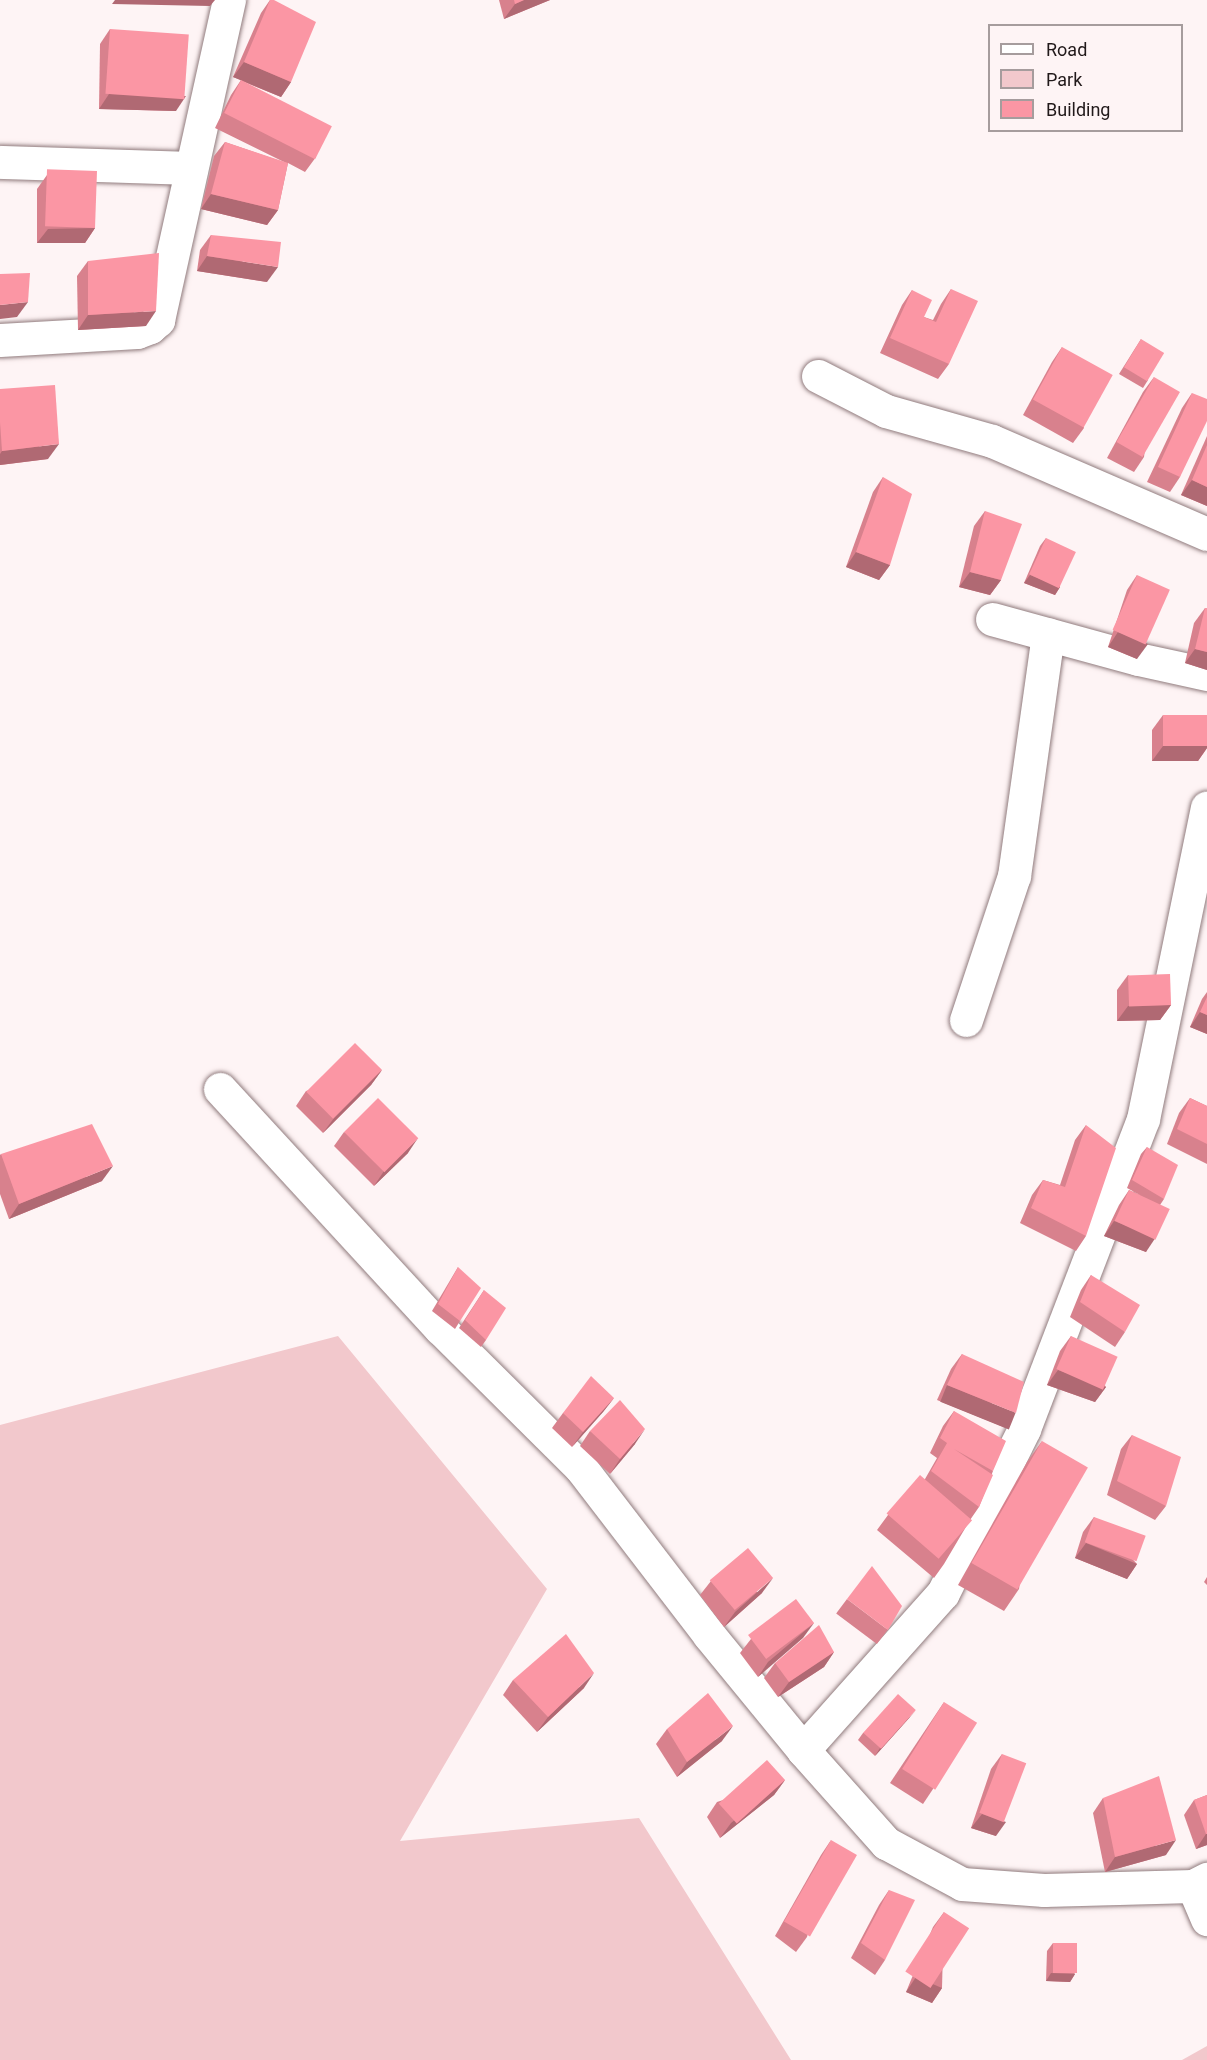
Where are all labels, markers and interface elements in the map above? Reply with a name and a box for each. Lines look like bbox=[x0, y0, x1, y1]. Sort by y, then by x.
legend bbox=[988, 24, 1183, 132]
text: Road bbox=[1046, 39, 1087, 60]
text: Park bbox=[1046, 69, 1082, 90]
text: Building bbox=[1046, 99, 1110, 120]

